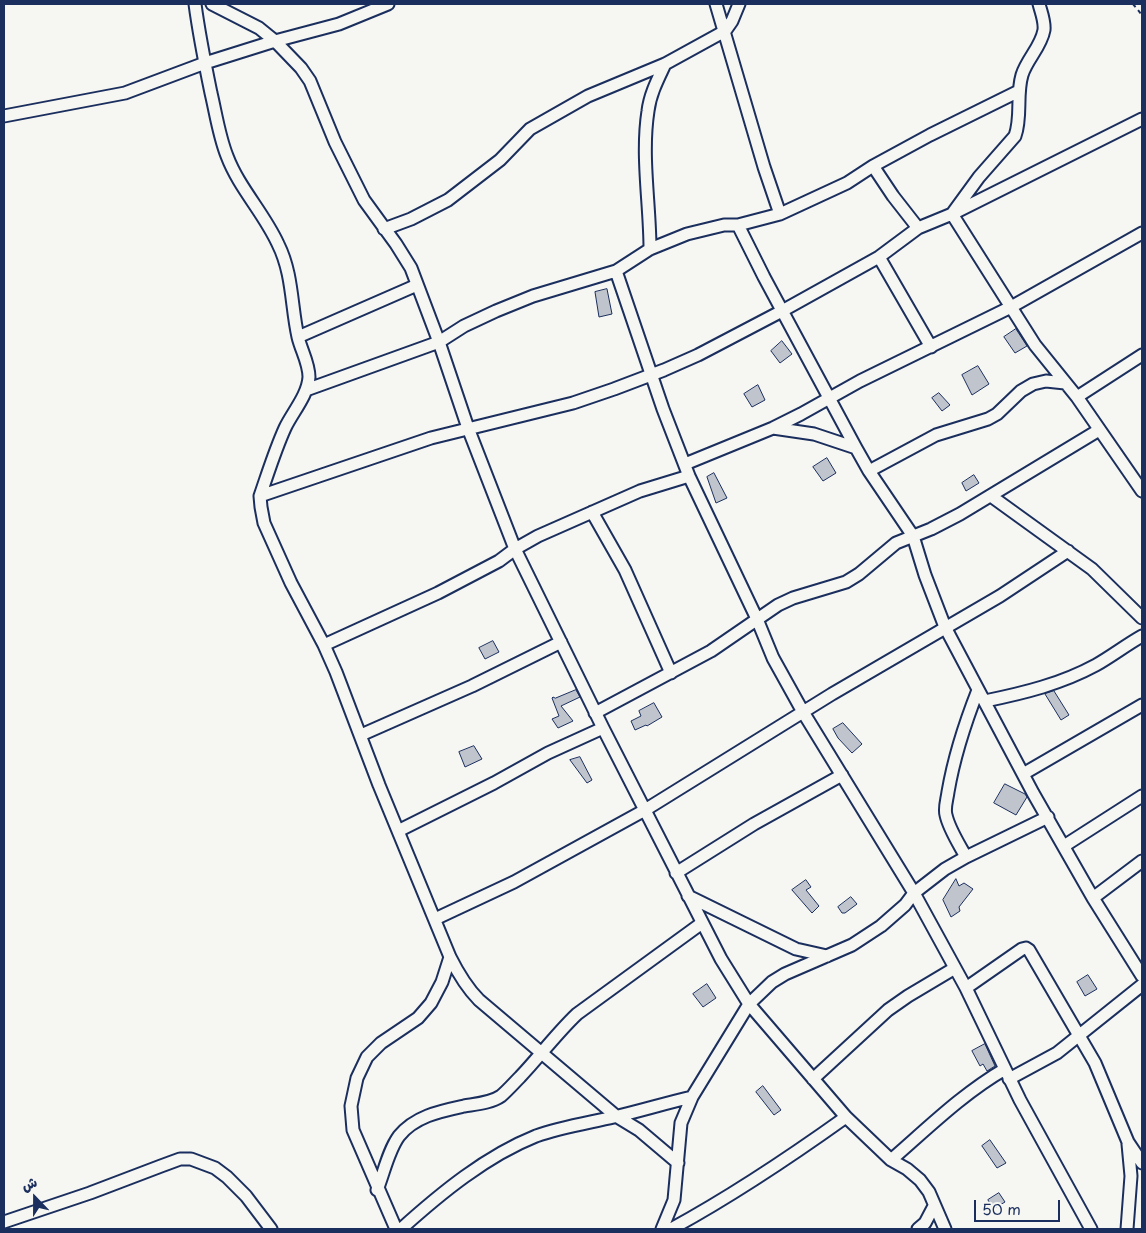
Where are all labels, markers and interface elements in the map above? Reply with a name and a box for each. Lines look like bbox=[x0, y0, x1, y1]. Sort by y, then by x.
text: ش bbox=[18, 1171, 40, 1196]
north arrow bbox=[10, 1173, 60, 1223]
scale bar bbox=[976, 1190, 1062, 1222]
text: 50 m bbox=[982, 1197, 1021, 1220]

